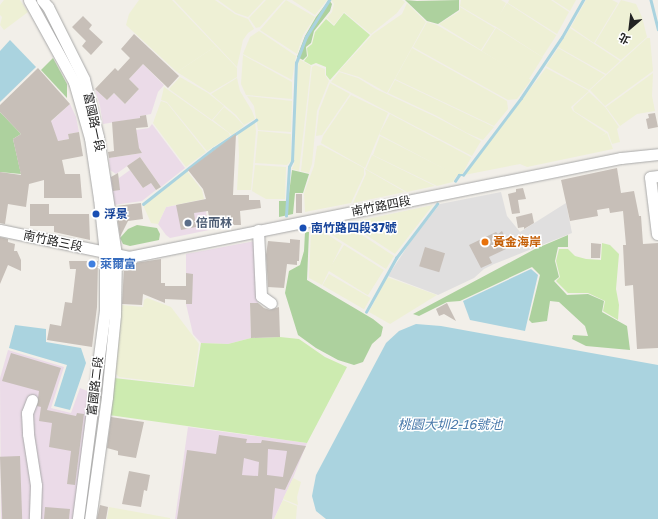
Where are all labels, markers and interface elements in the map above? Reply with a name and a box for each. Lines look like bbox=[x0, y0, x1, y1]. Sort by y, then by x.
north arrow bbox=[610, 8, 650, 48]
text: 北 bbox=[616, 31, 632, 47]
street label: 富國路一段 bbox=[81, 91, 107, 153]
street label: 南竹路四段 bbox=[350, 193, 412, 219]
place label: 浮景 bbox=[104, 207, 128, 221]
marker: 浮景 bbox=[91, 209, 101, 219]
place label: 倍而林 bbox=[196, 216, 232, 230]
marker: 倍而林 bbox=[183, 218, 193, 228]
place label: 南竹路四段37號 bbox=[311, 221, 397, 235]
marker: 南竹路四段37號 bbox=[298, 223, 308, 233]
street label: 南竹路三段 bbox=[22, 228, 84, 254]
place label: 黃金海岸 bbox=[493, 235, 541, 249]
marker: 黃金海岸 bbox=[480, 237, 490, 247]
place label: 萊爾富 bbox=[100, 257, 136, 271]
marker: 萊爾富 bbox=[87, 259, 97, 269]
street label: 富國路二段 bbox=[84, 355, 106, 417]
water label: 桃園大圳2-16號池 bbox=[398, 416, 502, 432]

